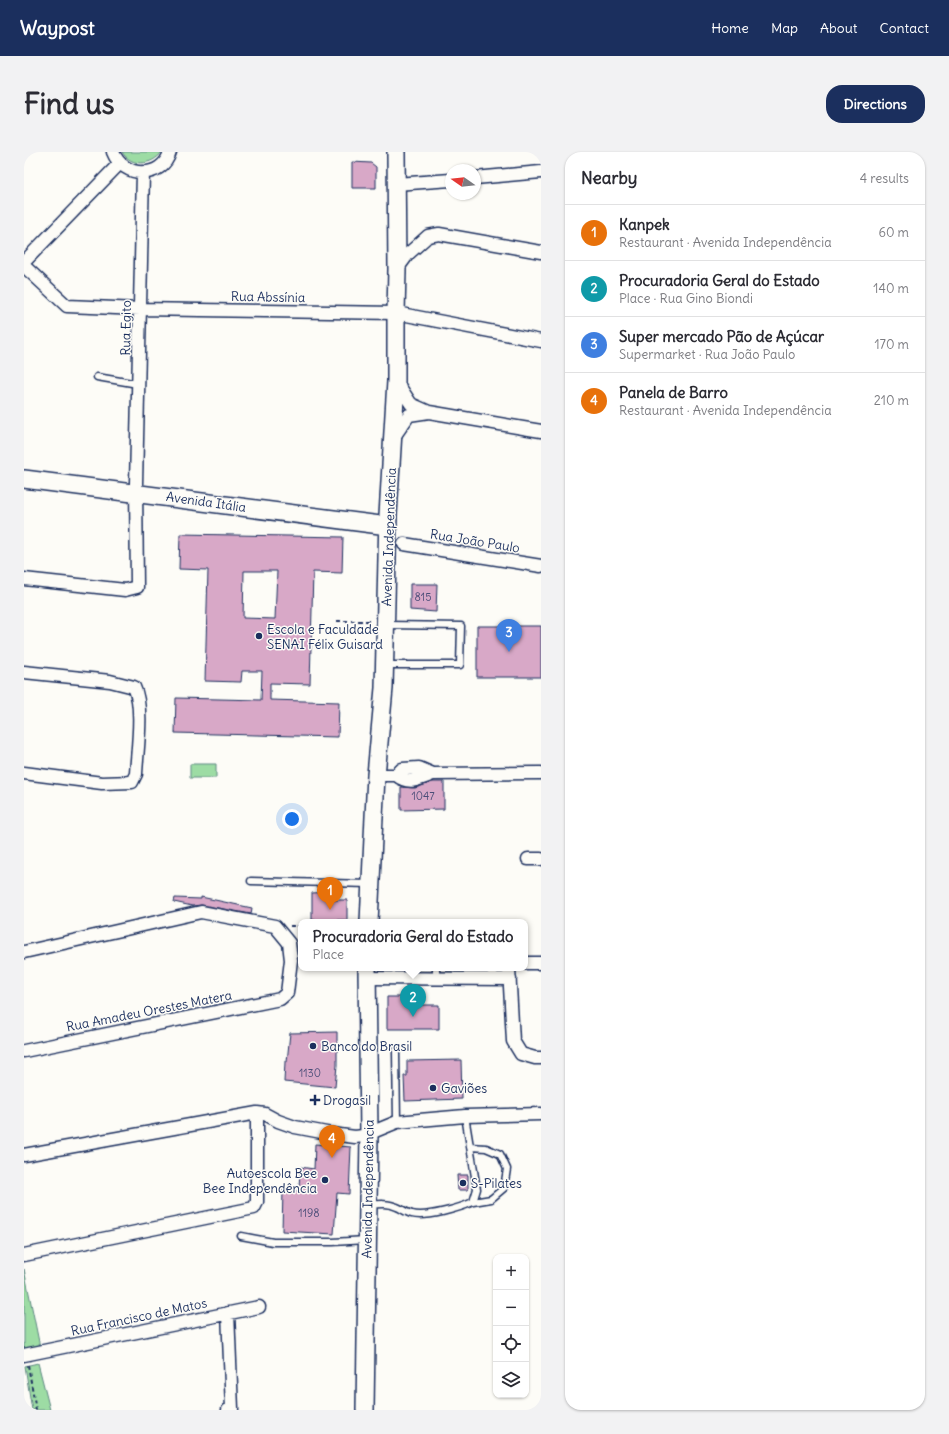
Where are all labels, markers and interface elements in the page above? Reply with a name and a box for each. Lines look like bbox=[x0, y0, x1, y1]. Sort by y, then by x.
text: Waypost bbox=[20, 16, 95, 40]
text: Home bbox=[711, 19, 749, 37]
text: Map bbox=[771, 19, 798, 37]
text: About bbox=[820, 19, 858, 37]
text: Contact bbox=[880, 19, 929, 37]
button: Directions bbox=[826, 85, 925, 123]
text: Find us bbox=[24, 86, 115, 122]
north arrow bbox=[445, 164, 481, 200]
text: Nearby bbox=[581, 167, 637, 189]
text: 4 results bbox=[860, 170, 909, 187]
text: Kanpek bbox=[619, 215, 670, 234]
text: 1 bbox=[591, 224, 597, 241]
text: 60 m bbox=[878, 224, 909, 241]
text: Restaurant · Avenida Independência bbox=[619, 234, 832, 251]
text: Procuradoria Geral do Estado bbox=[619, 271, 820, 290]
text: 2 bbox=[590, 280, 598, 297]
text: 140 m bbox=[873, 280, 909, 297]
street label: Rua Abssínia bbox=[231, 288, 305, 306]
text: Place · Rua Gino Biondi bbox=[619, 290, 753, 307]
street label: Rua Egito bbox=[117, 300, 135, 356]
text: Super mercado Pão de Açúcar bbox=[619, 327, 824, 346]
text: 3 bbox=[590, 336, 598, 353]
text: 170 m bbox=[874, 336, 909, 353]
text: Supermarket · Rua João Paulo bbox=[619, 346, 795, 363]
text: Panela de Barro bbox=[619, 383, 728, 402]
text: 4 bbox=[590, 392, 598, 409]
text: 210 m bbox=[874, 392, 909, 409]
text: Restaurant · Avenida Independência bbox=[619, 402, 832, 419]
street label: Avenida Independência bbox=[378, 467, 400, 607]
street label: Avenida Itália bbox=[165, 488, 247, 516]
street label: Rua João Paulo bbox=[429, 526, 521, 556]
house number: 815 bbox=[414, 590, 432, 604]
pin: 3 bbox=[496, 619, 522, 652]
place label: Escola e Faculdade SENAI Félix Guisard bbox=[267, 621, 383, 653]
marker: Escola e Faculdade SENAI Félix Guisard bbox=[254, 631, 264, 641]
house number: 1047 bbox=[411, 789, 435, 803]
your location bbox=[282, 809, 302, 829]
pin: 1 bbox=[317, 877, 343, 910]
popup bbox=[298, 919, 528, 971]
text: Procuradoria Geral do Estado bbox=[313, 927, 513, 946]
text: Place bbox=[313, 946, 344, 963]
pin: 2 bbox=[400, 984, 426, 1017]
street label: Rua Amadeu Orestes Matera bbox=[65, 987, 233, 1035]
place label: Banco do Brasil bbox=[321, 1038, 412, 1055]
marker: Banco do Brasil bbox=[308, 1041, 318, 1051]
house number: 1130 bbox=[299, 1066, 321, 1080]
place label: Gaviões bbox=[441, 1080, 487, 1097]
marker: Gaviões bbox=[428, 1083, 438, 1093]
place label: Drogasil bbox=[323, 1092, 371, 1109]
marker: Drogasil bbox=[310, 1095, 320, 1105]
street label: Avenida Independência bbox=[358, 1119, 378, 1259]
pin: 4 bbox=[319, 1125, 345, 1158]
place label: Autoescola Bee Bee Independência bbox=[203, 1165, 317, 1197]
marker: Autoescola Bee Bee Independência bbox=[320, 1175, 330, 1185]
place label: S-Pilates bbox=[471, 1175, 522, 1192]
marker: S-Pilates bbox=[458, 1178, 468, 1188]
house number: 1198 bbox=[298, 1206, 320, 1220]
map controls bbox=[493, 1254, 529, 1398]
button: + bbox=[493, 1254, 529, 1290]
button: − bbox=[493, 1290, 529, 1326]
street label: Rua Francisco de Matos bbox=[69, 1294, 209, 1340]
button: locate bbox=[493, 1326, 529, 1362]
button: layers bbox=[493, 1362, 529, 1398]

